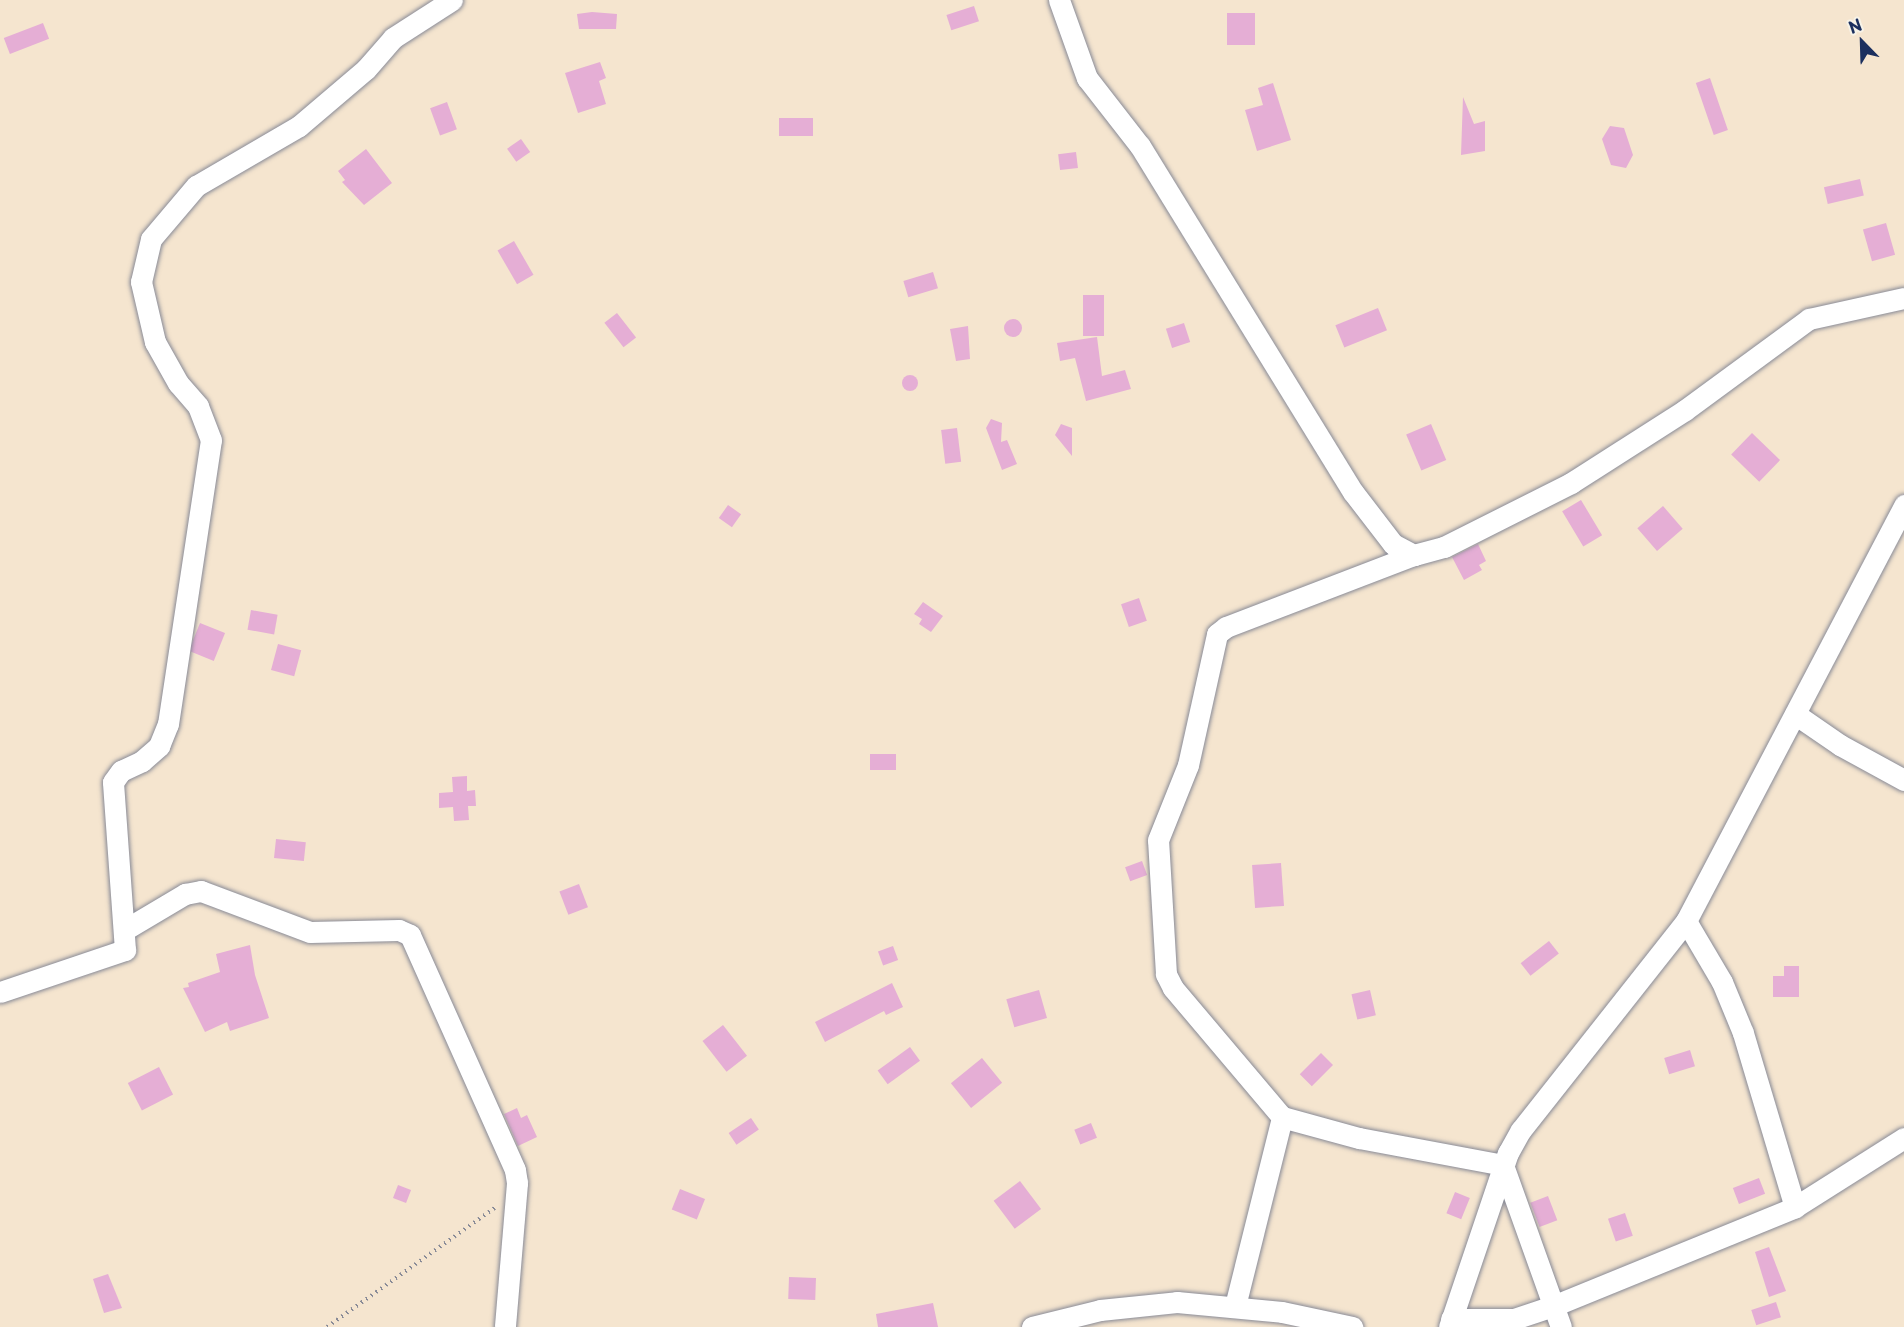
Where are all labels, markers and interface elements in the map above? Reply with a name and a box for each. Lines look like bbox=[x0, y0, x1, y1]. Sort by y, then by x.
north arrow bbox=[1832, 12, 1892, 72]
text: N bbox=[1844, 12, 1865, 39]

